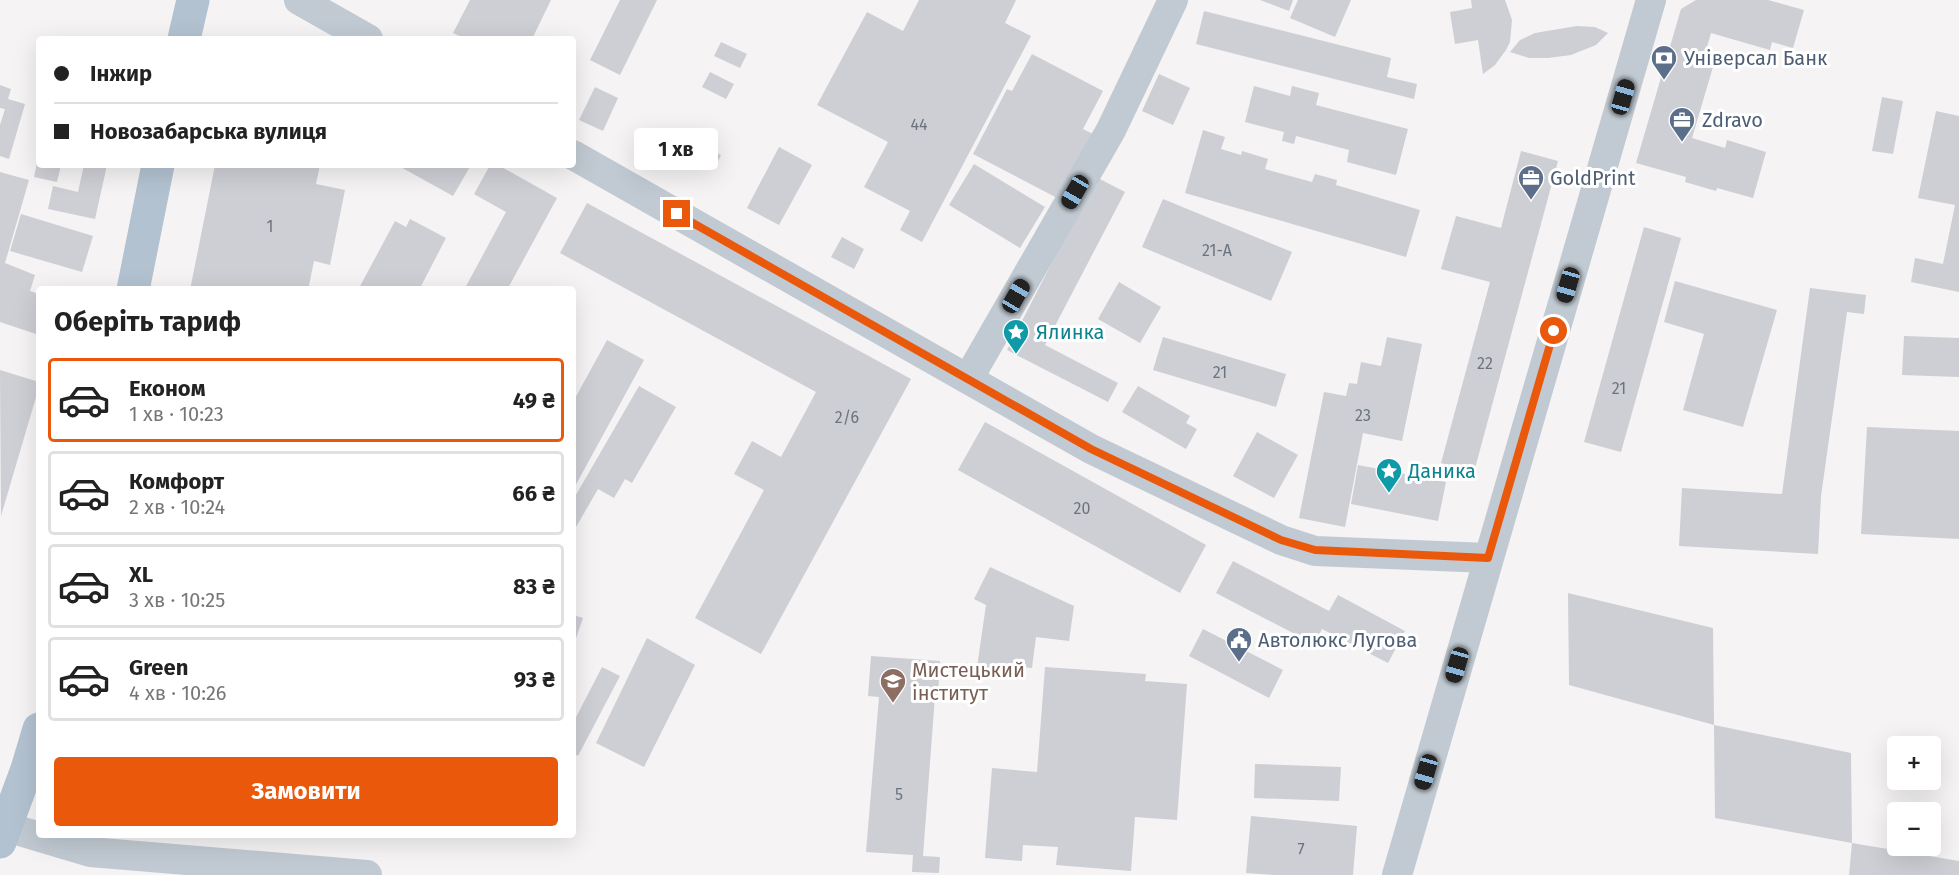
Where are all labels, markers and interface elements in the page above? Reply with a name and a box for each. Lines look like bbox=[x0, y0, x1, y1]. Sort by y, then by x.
bank icon: Універсал Банк bbox=[1649, 43, 1679, 81]
place label: Універсал Банк bbox=[1684, 46, 1828, 70]
text: Інжир bbox=[90, 60, 152, 87]
car bbox=[1609, 77, 1637, 117]
office icon: Zdravo bbox=[1667, 105, 1697, 143]
place label: Zdravo bbox=[1702, 108, 1763, 132]
house number: 44 bbox=[910, 115, 928, 134]
text: Новозабарська вулиця bbox=[90, 118, 327, 145]
callout: 1 хв bbox=[635, 127, 719, 169]
text: 1 хв bbox=[658, 137, 694, 161]
office icon: GoldPrint bbox=[1516, 163, 1546, 201]
place label: GoldPrint bbox=[1550, 166, 1636, 190]
car bbox=[1058, 172, 1092, 212]
route end bbox=[663, 200, 690, 227]
house number: 1 bbox=[267, 217, 273, 236]
house number: 21-А bbox=[1202, 241, 1233, 260]
car bbox=[1554, 265, 1582, 305]
car bbox=[999, 276, 1033, 316]
text: Оберіть тариф bbox=[54, 306, 241, 338]
place icon: Ялинка bbox=[1001, 317, 1031, 355]
route start bbox=[1540, 317, 1567, 344]
place label: Ялинка bbox=[1036, 320, 1104, 344]
house number: 22 bbox=[1477, 354, 1493, 373]
house number: 21 bbox=[1213, 363, 1227, 382]
icon: car bbox=[57, 373, 111, 427]
text: Економ bbox=[129, 375, 206, 402]
house number: 21 bbox=[1612, 379, 1626, 398]
text: 49 ₴ bbox=[513, 387, 555, 414]
text: 1 хв · 10:23 bbox=[129, 402, 224, 426]
house number: 23 bbox=[1355, 406, 1371, 425]
house number: 2/6 bbox=[835, 408, 859, 427]
place icon: Даника bbox=[1374, 456, 1404, 494]
place label: Даника bbox=[1407, 459, 1476, 483]
icon: car bbox=[57, 466, 111, 520]
text: Комфорт bbox=[129, 468, 224, 495]
text: 66 ₴ bbox=[512, 480, 555, 507]
text: 2 хв · 10:24 bbox=[129, 495, 225, 519]
house number: 20 bbox=[1074, 499, 1090, 518]
icon: car bbox=[57, 559, 111, 613]
text: XL bbox=[129, 561, 153, 588]
text: 83 ₴ bbox=[513, 573, 555, 600]
text: 3 хв · 10:25 bbox=[129, 588, 225, 612]
public building icon: Автолюкс Лугова bbox=[1224, 625, 1254, 663]
place label: Автолюкс Лугова bbox=[1258, 628, 1417, 652]
car bbox=[1443, 645, 1471, 685]
icon: car bbox=[57, 652, 111, 706]
text: Green bbox=[129, 654, 188, 681]
place label: Мистецький інститут bbox=[912, 658, 1025, 705]
text: 93 ₴ bbox=[514, 666, 555, 693]
school or university icon: Мистецький інститут bbox=[878, 666, 908, 704]
text: 4 хв · 10:26 bbox=[129, 681, 227, 705]
map controls bbox=[1887, 736, 1941, 856]
button: + bbox=[1887, 736, 1941, 790]
car bbox=[1412, 752, 1440, 792]
button: Замовити bbox=[54, 757, 558, 826]
house number: 5 bbox=[895, 785, 903, 804]
button: − bbox=[1887, 802, 1941, 856]
house number: 7 bbox=[1297, 840, 1305, 859]

